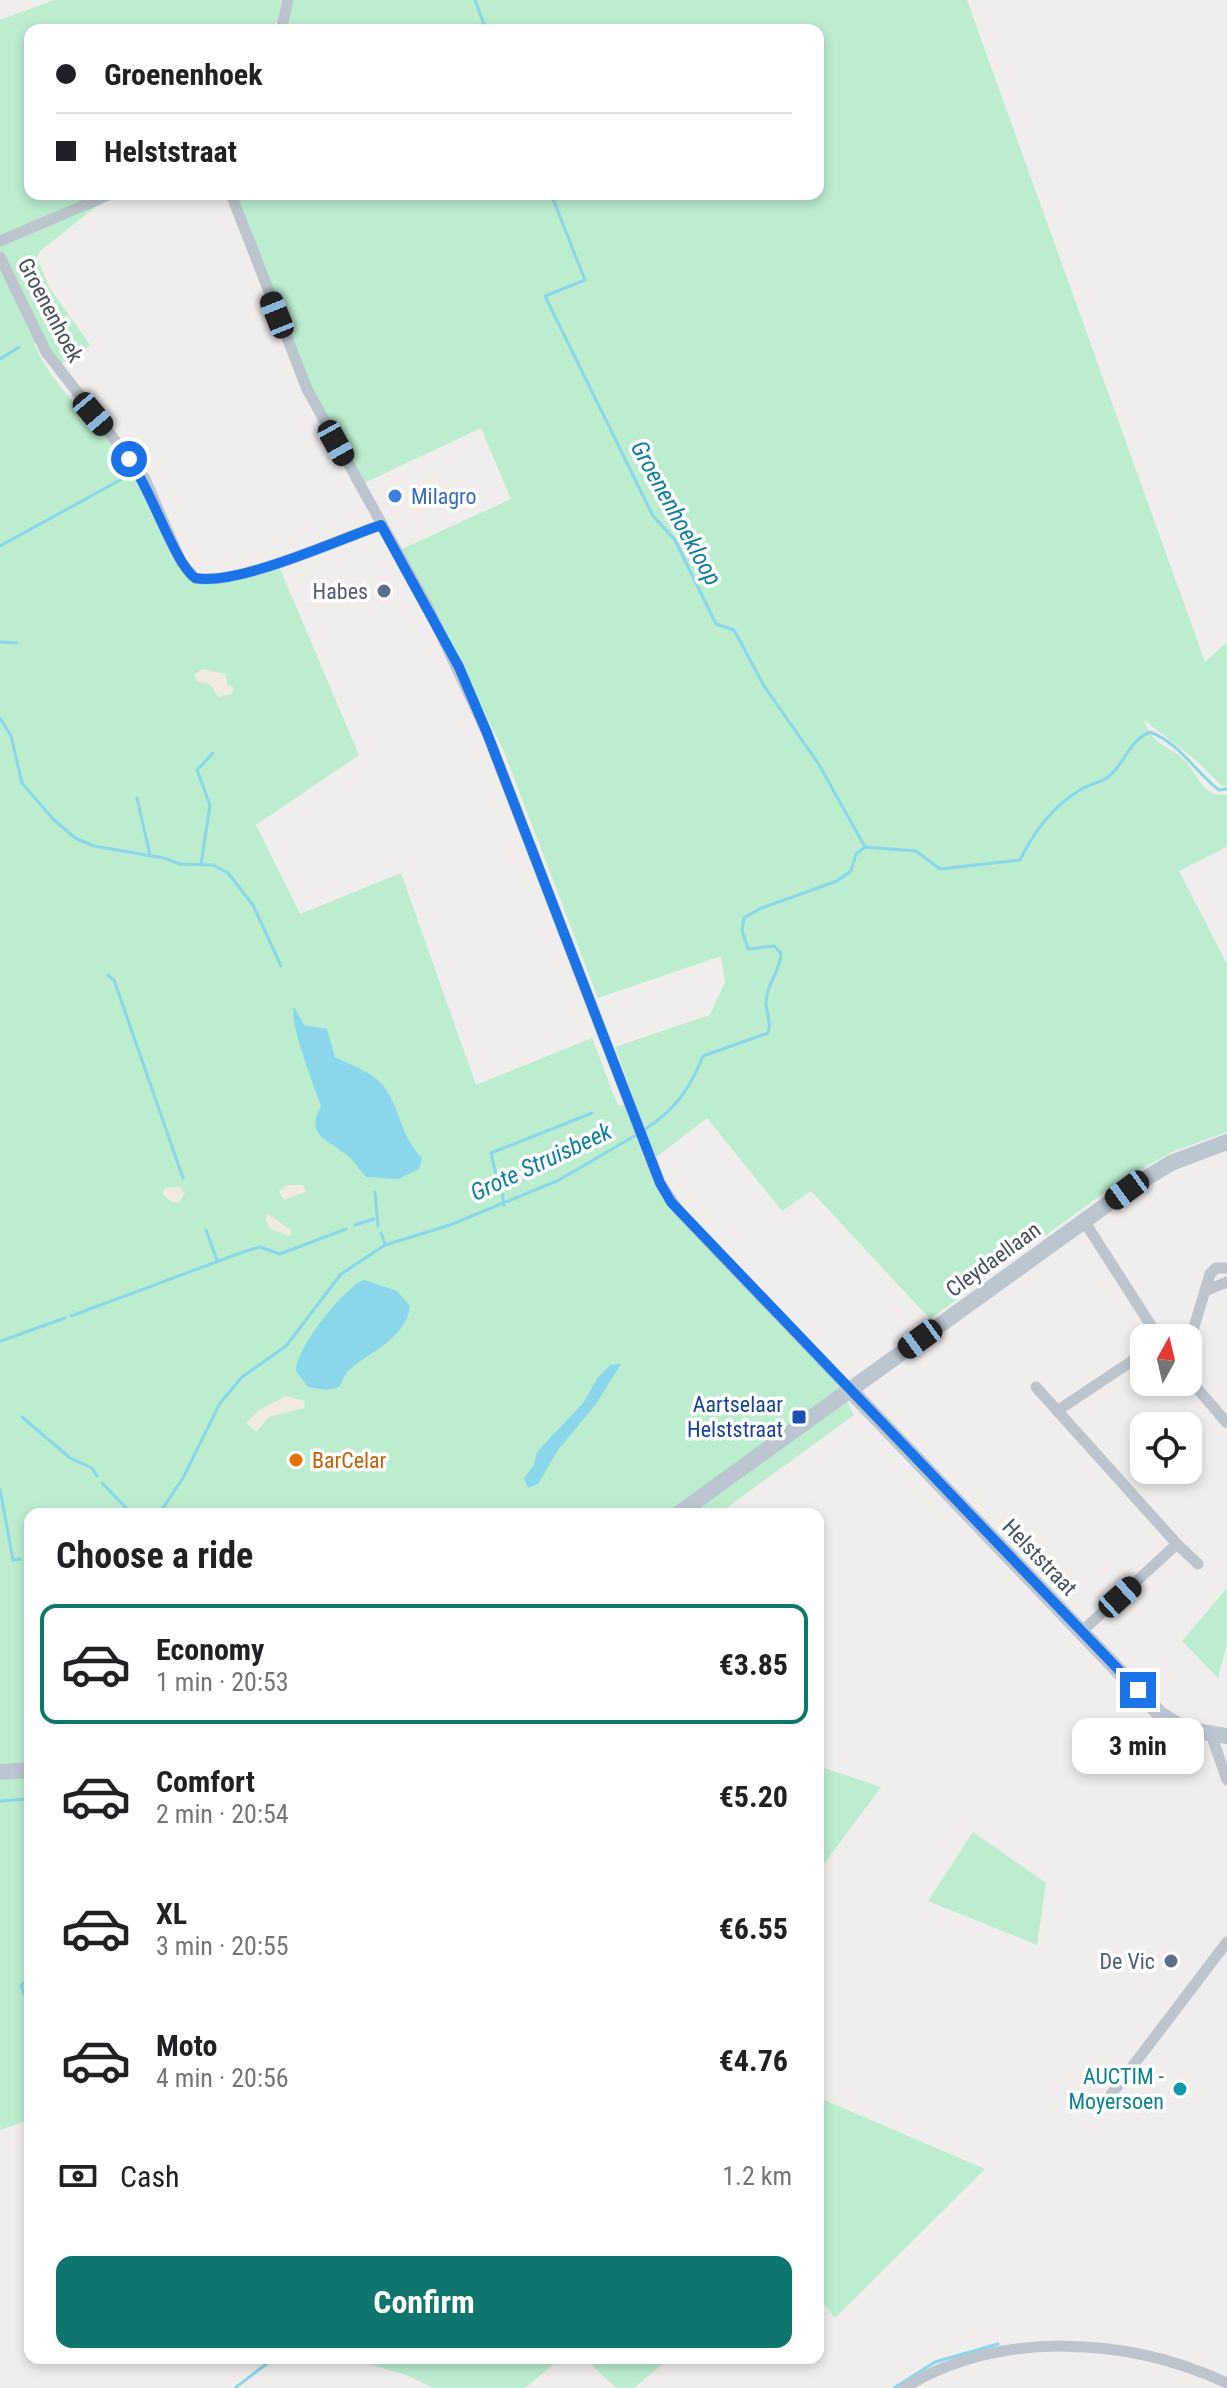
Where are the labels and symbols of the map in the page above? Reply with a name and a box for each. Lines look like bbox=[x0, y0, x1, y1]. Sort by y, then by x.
street label: Groenenhoek bbox=[13, 254, 88, 367]
car bbox=[257, 288, 297, 342]
car bbox=[68, 388, 118, 440]
car bbox=[314, 416, 358, 470]
water label: Groenenhoekloop bbox=[625, 436, 727, 590]
route start bbox=[111, 441, 147, 477]
place label: Milagro bbox=[411, 484, 477, 509]
marker: Milagro bbox=[386, 487, 404, 505]
place label: Habes bbox=[313, 579, 368, 604]
marker: Habes bbox=[375, 582, 393, 600]
water label: Grote Struisbeek bbox=[466, 1117, 617, 1207]
car bbox=[1101, 1166, 1153, 1214]
street label: Cleydaellaan bbox=[941, 1217, 1045, 1302]
car bbox=[894, 1315, 946, 1363]
north arrow bbox=[1130, 1324, 1202, 1396]
place label: Aartselaar Helststraat bbox=[687, 1392, 783, 1442]
marker: Aartselaar Helststraat bbox=[790, 1408, 808, 1426]
place label: BarCelar bbox=[312, 1448, 387, 1473]
marker: BarCelar bbox=[287, 1451, 305, 1469]
street label: Helststraat bbox=[997, 1514, 1082, 1601]
car bbox=[1094, 1572, 1146, 1622]
route end bbox=[1120, 1672, 1156, 1708]
callout: 3 min bbox=[1072, 1718, 1204, 1774]
place label: De Vic bbox=[1100, 1949, 1155, 1974]
marker: De Vic bbox=[1162, 1952, 1180, 1970]
place label: AUCTIM - Moyersoen bbox=[1068, 2064, 1164, 2114]
marker: AUCTIM - Moyersoen bbox=[1171, 2080, 1189, 2098]

